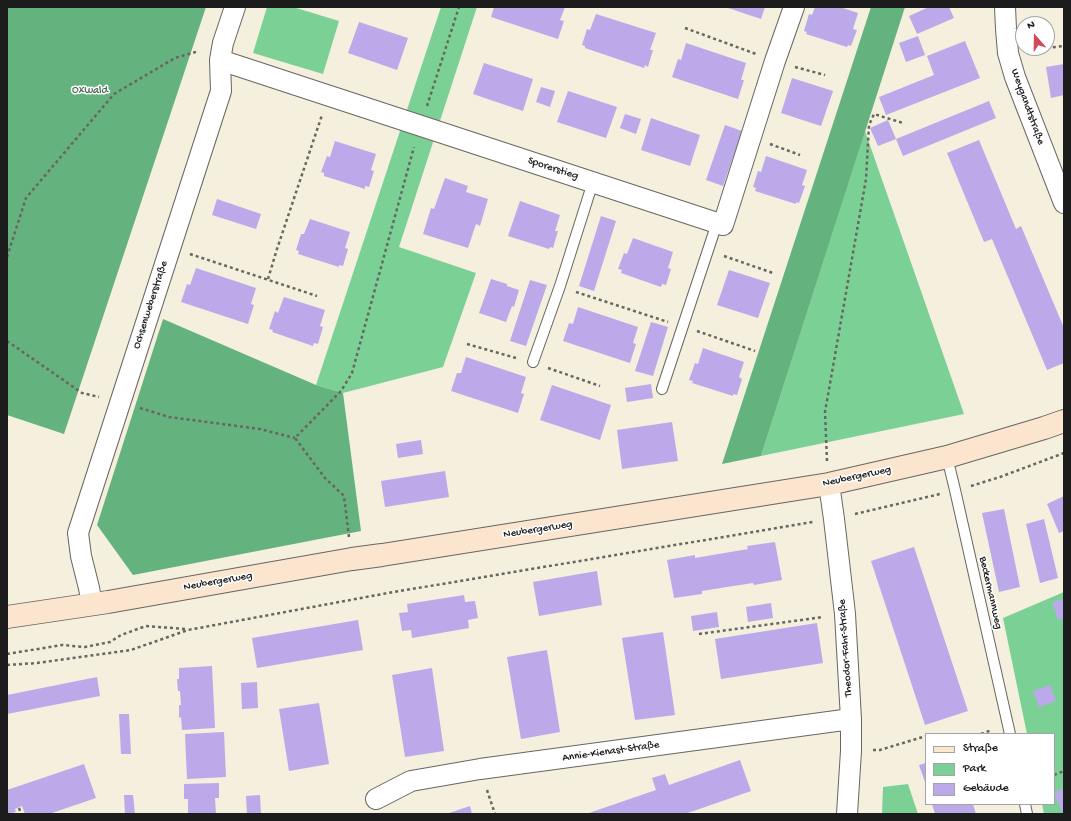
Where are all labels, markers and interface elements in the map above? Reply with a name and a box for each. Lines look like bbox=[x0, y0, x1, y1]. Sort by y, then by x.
north arrow bbox=[1015, 16, 1055, 56]
text: N bbox=[1026, 19, 1037, 33]
street label: Weygandtstraße bbox=[1007, 67, 1047, 147]
park label: Oxwald bbox=[72, 84, 108, 98]
street label: Sporerstieg bbox=[526, 155, 580, 183]
street label: Ochsenweberstraße bbox=[131, 259, 171, 351]
street label: Neubergerweg bbox=[822, 463, 892, 491]
street label: Neubergerweg bbox=[503, 518, 573, 542]
street label: Beckermannweg bbox=[975, 555, 1005, 631]
street label: Neubergerweg bbox=[183, 569, 253, 595]
street label: Theodor-Fahr-Straße bbox=[836, 599, 856, 697]
legend bbox=[925, 733, 1055, 805]
street label: Annie-Kienast-Straße bbox=[562, 739, 660, 765]
text: Straße bbox=[963, 742, 998, 756]
text: Park bbox=[963, 762, 986, 776]
text: Gebäude bbox=[963, 782, 1009, 796]

